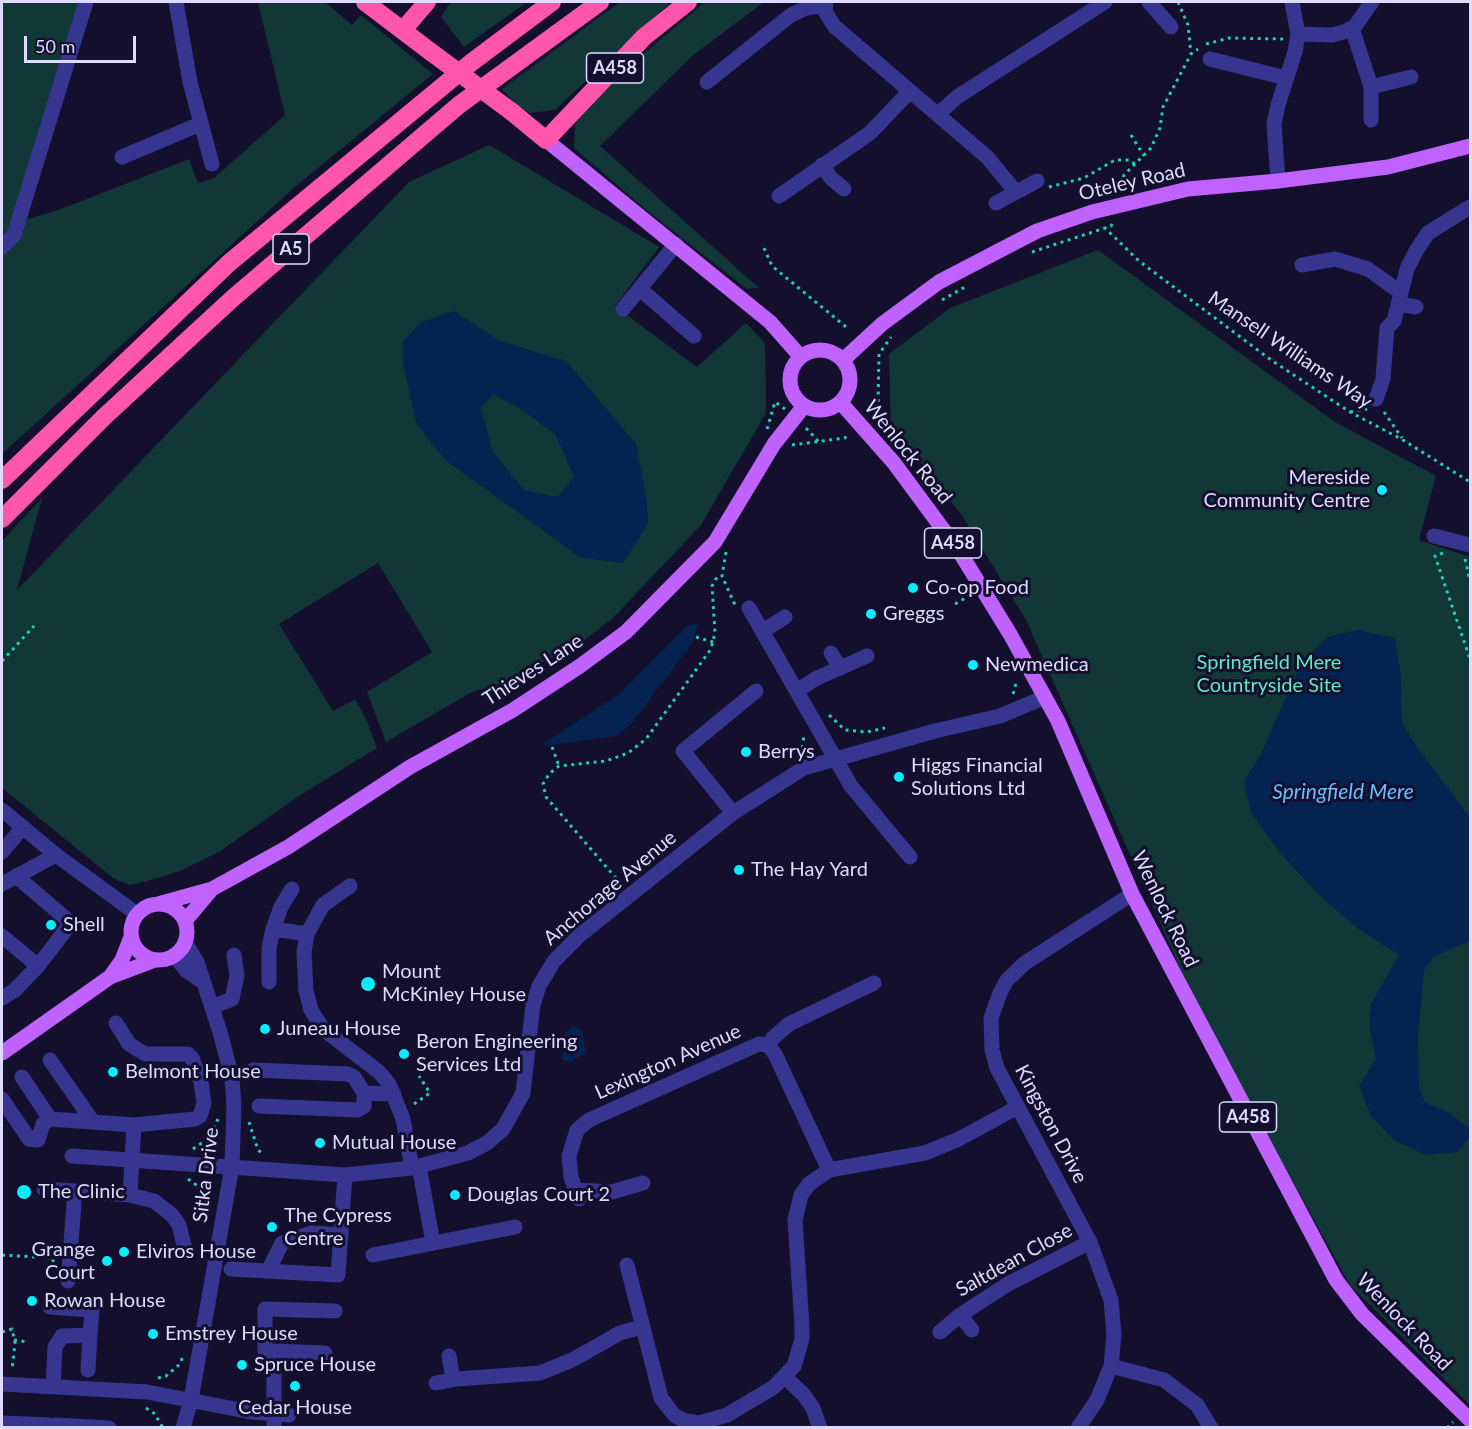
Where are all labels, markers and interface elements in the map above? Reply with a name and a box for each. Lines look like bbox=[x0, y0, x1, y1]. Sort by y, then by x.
scale bar bbox=[27, 24, 140, 62]
text: 50 m bbox=[35, 35, 75, 57]
road number: A458 bbox=[586, 53, 644, 83]
street label: Oteley Road bbox=[1076, 158, 1188, 206]
road number: A5 bbox=[273, 234, 309, 264]
street label: Mansell Williams Way bbox=[1203, 286, 1377, 414]
street label: Wenlock Road bbox=[859, 395, 957, 509]
place label: Mereside Community Centre bbox=[1204, 466, 1370, 513]
marker: Mereside Community Centre bbox=[1375, 483, 1389, 497]
road number: A458 bbox=[924, 528, 982, 558]
place label: Co-op Food bbox=[925, 576, 1029, 600]
marker: Co-op Food bbox=[906, 581, 920, 595]
place label: Greggs bbox=[883, 602, 944, 626]
marker: Greggs bbox=[864, 607, 878, 621]
street label: Thieves Lane bbox=[479, 629, 587, 711]
park label: Springfield Mere Countryside Site bbox=[1197, 651, 1341, 698]
place label: Newmedica bbox=[985, 653, 1089, 677]
marker: Newmedica bbox=[966, 658, 980, 672]
place label: Berrys bbox=[758, 740, 815, 764]
marker: Berrys bbox=[739, 745, 753, 759]
place label: Higgs Financial Solutions Ltd bbox=[911, 754, 1043, 801]
marker: Higgs Financial Solutions Ltd bbox=[892, 770, 906, 784]
water label: Springfield Mere bbox=[1272, 779, 1414, 805]
street label: Anchorage Avenue bbox=[539, 825, 681, 951]
street label: Wenlock Road bbox=[1126, 847, 1204, 971]
place label: The Hay Yard bbox=[751, 858, 868, 882]
marker: The Hay Yard bbox=[732, 863, 746, 877]
place label: Shell bbox=[63, 913, 105, 937]
marker: Shell bbox=[44, 918, 58, 932]
place label: Mount McKinley House bbox=[382, 960, 526, 1007]
marker: Mount McKinley House bbox=[359, 975, 377, 993]
place label: Juneau House bbox=[277, 1017, 401, 1041]
street label: Lexington Avenue bbox=[591, 1019, 745, 1105]
marker: Juneau House bbox=[258, 1022, 272, 1036]
place label: Beron Engineering Services Ltd bbox=[416, 1030, 577, 1077]
marker: Beron Engineering Services Ltd bbox=[397, 1047, 411, 1061]
place label: Belmont House bbox=[125, 1060, 261, 1084]
street label: Kingston Drive bbox=[1010, 1061, 1092, 1187]
marker: Belmont House bbox=[106, 1065, 120, 1079]
road number: A458 bbox=[1220, 1102, 1276, 1132]
street label: Sitka Drive bbox=[188, 1126, 224, 1224]
place label: Mutual House bbox=[332, 1131, 456, 1155]
marker: Mutual House bbox=[313, 1136, 327, 1150]
place label: The Clinic bbox=[38, 1180, 125, 1204]
marker: The Clinic bbox=[15, 1183, 33, 1201]
place label: Douglas Court 2 bbox=[467, 1183, 610, 1207]
marker: Douglas Court 2 bbox=[448, 1188, 462, 1202]
place label: The Cypress Centre bbox=[284, 1204, 392, 1251]
street label: Saltdean Close bbox=[952, 1218, 1076, 1302]
marker: The Cypress Centre bbox=[265, 1220, 279, 1234]
place label: Grange Court bbox=[32, 1238, 95, 1285]
place label: Elviros House bbox=[136, 1240, 256, 1264]
marker: Elviros House bbox=[117, 1245, 131, 1259]
marker: Grange Court bbox=[100, 1254, 114, 1268]
street label: Wenlock Road bbox=[1351, 1268, 1457, 1376]
place label: Rowan House bbox=[44, 1289, 166, 1313]
marker: Rowan House bbox=[25, 1294, 39, 1308]
place label: Emstrey House bbox=[165, 1322, 298, 1346]
marker: Emstrey House bbox=[146, 1327, 160, 1341]
place label: Spruce House bbox=[254, 1353, 376, 1377]
marker: Spruce House bbox=[235, 1358, 249, 1372]
marker: Cedar House bbox=[288, 1379, 302, 1393]
place label: Cedar House bbox=[238, 1396, 352, 1420]

